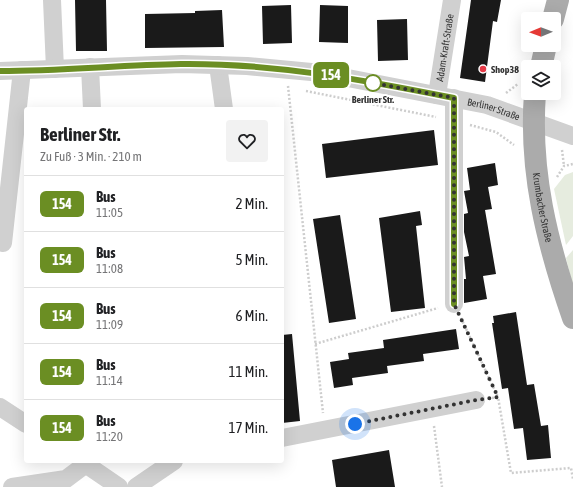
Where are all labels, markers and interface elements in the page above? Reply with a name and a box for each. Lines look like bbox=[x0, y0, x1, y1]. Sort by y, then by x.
north arrow bbox=[521, 12, 561, 52]
map controls bbox=[521, 12, 561, 100]
street label: Adam-Kraft-Straße bbox=[434, 13, 455, 82]
button: layers bbox=[521, 60, 561, 100]
line badge: 154 bbox=[308, 62, 354, 88]
marker: Shop38 bbox=[478, 64, 488, 74]
place label: Shop38 bbox=[491, 64, 519, 75]
text: 154 bbox=[321, 67, 341, 83]
marker: Berliner Str. bbox=[364, 74, 382, 92]
place label: Berliner Str. bbox=[352, 94, 394, 105]
street label: Berliner Straße bbox=[466, 96, 522, 122]
button: heart bbox=[226, 120, 268, 162]
text: Berliner Str. bbox=[40, 123, 120, 145]
text: Zu Fuß · 3 Min. · 210 m bbox=[40, 149, 142, 164]
street label: Krumbacher Straße bbox=[531, 172, 555, 244]
text: Bus bbox=[96, 188, 116, 205]
text: 2 Min. bbox=[235, 195, 268, 212]
text: 154 bbox=[52, 196, 72, 212]
text: 11:05 bbox=[96, 205, 123, 220]
text: Bus bbox=[96, 244, 116, 261]
text: 5 Min. bbox=[235, 251, 268, 268]
text: 154 bbox=[52, 252, 72, 268]
text: 11:08 bbox=[96, 261, 123, 276]
text: Bus bbox=[96, 300, 116, 317]
text: 6 Min. bbox=[235, 307, 268, 324]
text: 154 bbox=[52, 308, 72, 324]
text: 11:09 bbox=[96, 317, 123, 332]
text: Bus bbox=[96, 356, 116, 373]
text: 11 Min. bbox=[228, 363, 268, 380]
text: 154 bbox=[52, 364, 72, 380]
text: 11:14 bbox=[96, 373, 123, 388]
text: Bus bbox=[96, 412, 116, 429]
your location bbox=[345, 414, 365, 434]
text: 17 Min. bbox=[228, 419, 268, 436]
text: 154 bbox=[52, 420, 72, 436]
text: 11:20 bbox=[96, 429, 123, 444]

